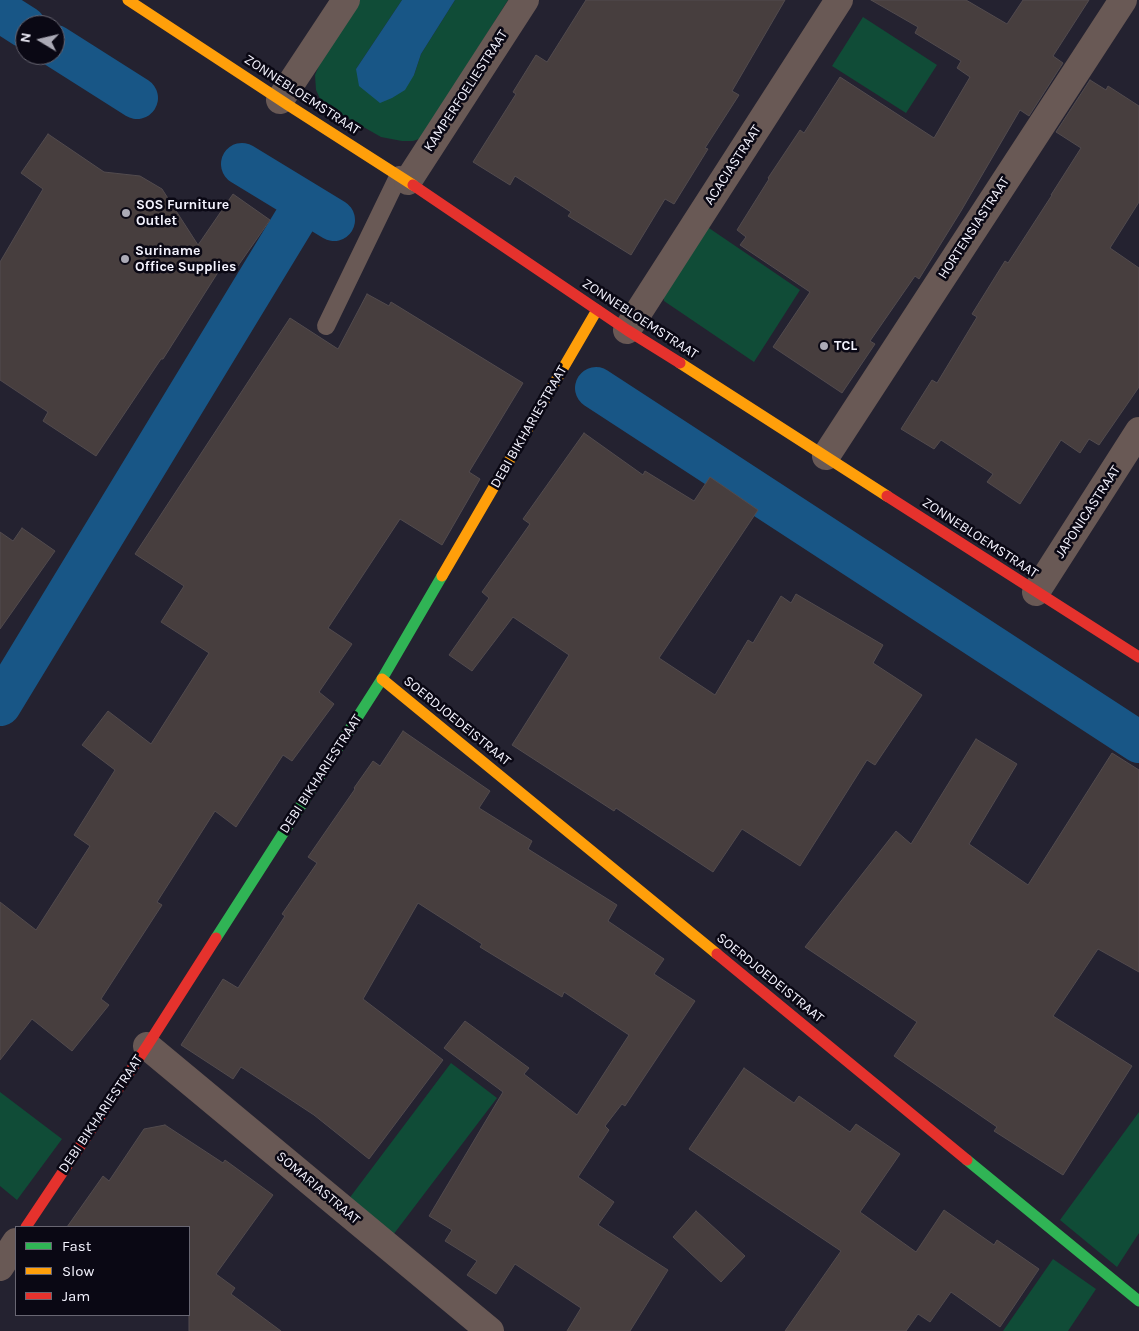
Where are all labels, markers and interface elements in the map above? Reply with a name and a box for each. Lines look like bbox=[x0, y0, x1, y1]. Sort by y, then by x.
north arrow bbox=[15, 15, 65, 65]
street label: KAMPERFOELIESTRAAT bbox=[420, 27, 512, 155]
text: N bbox=[16, 31, 35, 44]
street label: ZONNEBLOEMSTRAAT bbox=[241, 51, 363, 139]
street label: ACACIASTRAAT bbox=[701, 122, 765, 208]
street label: HORTENSIASTRAAT bbox=[935, 174, 1013, 282]
place label: SOS Furniture Outlet bbox=[136, 197, 229, 230]
marker: SOS Furniture Outlet bbox=[120, 207, 132, 219]
place label: Suriname Office Supplies bbox=[135, 243, 236, 276]
marker: Suriname Office Supplies bbox=[119, 253, 131, 265]
street label: ZONNEBLOEMSTRAAT bbox=[579, 275, 701, 363]
place label: TCL bbox=[834, 338, 857, 354]
marker: TCL bbox=[818, 340, 830, 352]
street label: DEBI BIKHARIESTRAAT bbox=[487, 363, 571, 491]
street label: JAPONICASTRAAT bbox=[1052, 462, 1124, 562]
street label: ZONNEBLOEMSTRAAT bbox=[919, 494, 1041, 582]
street label: SOERDJOEDEISTRAAT bbox=[400, 673, 514, 769]
street label: DEBI BIKHARIESTRAAT bbox=[276, 711, 366, 837]
street label: SOERDJOEDEISTRAAT bbox=[713, 930, 827, 1026]
street label: DEBI BIKHARIESTRAAT bbox=[55, 1052, 147, 1176]
street label: SOMARIASTRAAT bbox=[273, 1148, 363, 1228]
legend bbox=[15, 1226, 190, 1316]
text: Fast bbox=[62, 1237, 91, 1255]
text: Slow bbox=[62, 1262, 94, 1280]
text: Jam bbox=[62, 1287, 90, 1305]

